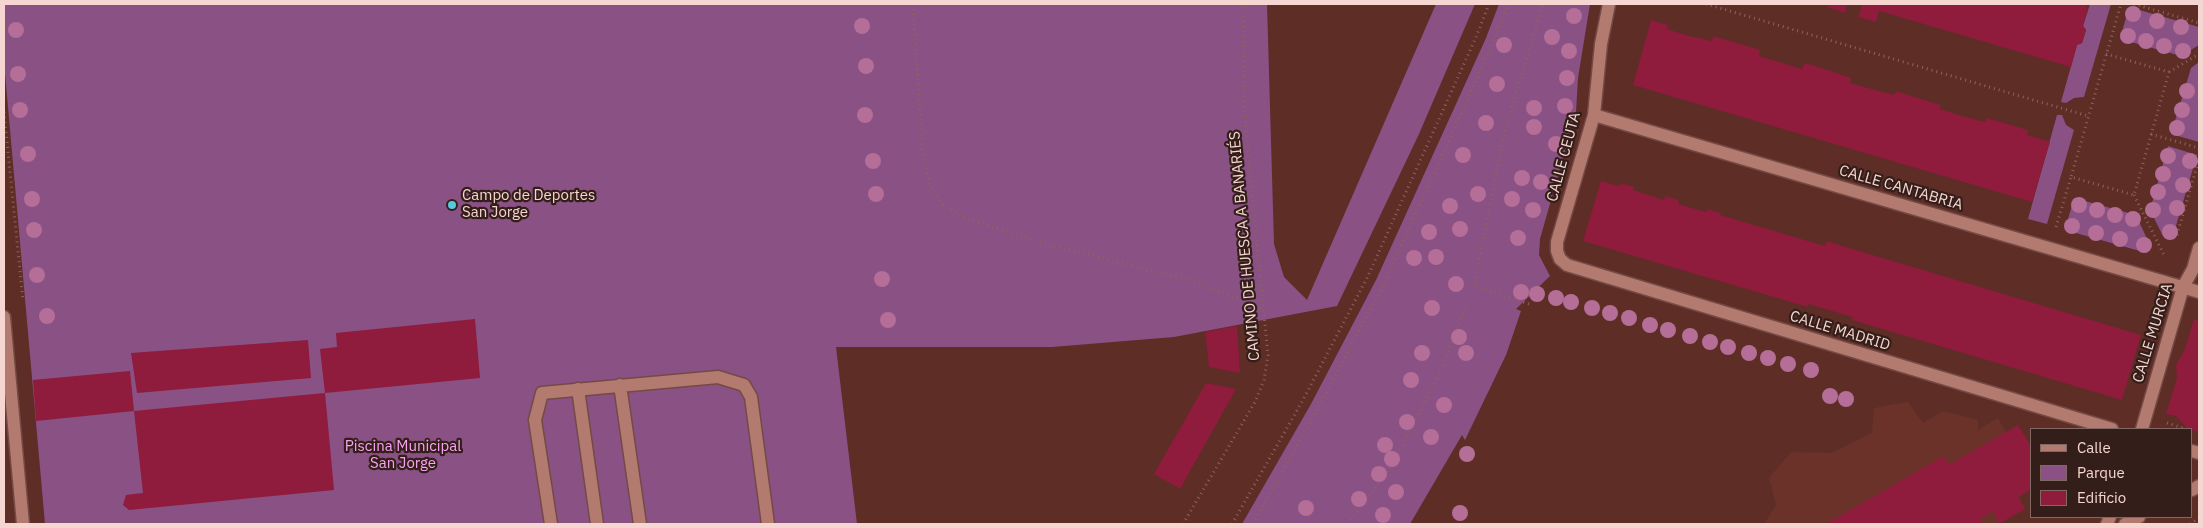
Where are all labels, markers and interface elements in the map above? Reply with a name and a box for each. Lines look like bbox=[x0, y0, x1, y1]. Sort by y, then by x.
street label: CALLE CEUTA bbox=[1543, 110, 1585, 204]
street label: CAMINO DE HUESCA A BANARIÉS bbox=[1226, 130, 1264, 362]
street label: CALLE CANTABRIA bbox=[1837, 162, 1965, 214]
place label: Campo de Deportes San Jorge bbox=[462, 187, 595, 222]
marker: Campo de Deportes San Jorge bbox=[446, 199, 458, 211]
street label: CALLE MURCIA bbox=[2129, 281, 2177, 385]
street label: CALLE MADRID bbox=[1788, 307, 1892, 355]
legend bbox=[2030, 428, 2193, 518]
park label: Piscina Municipal San Jorge bbox=[345, 438, 461, 473]
text: Calle bbox=[2077, 438, 2111, 457]
text: Parque bbox=[2077, 463, 2125, 482]
text: Edificio bbox=[2077, 488, 2126, 507]

